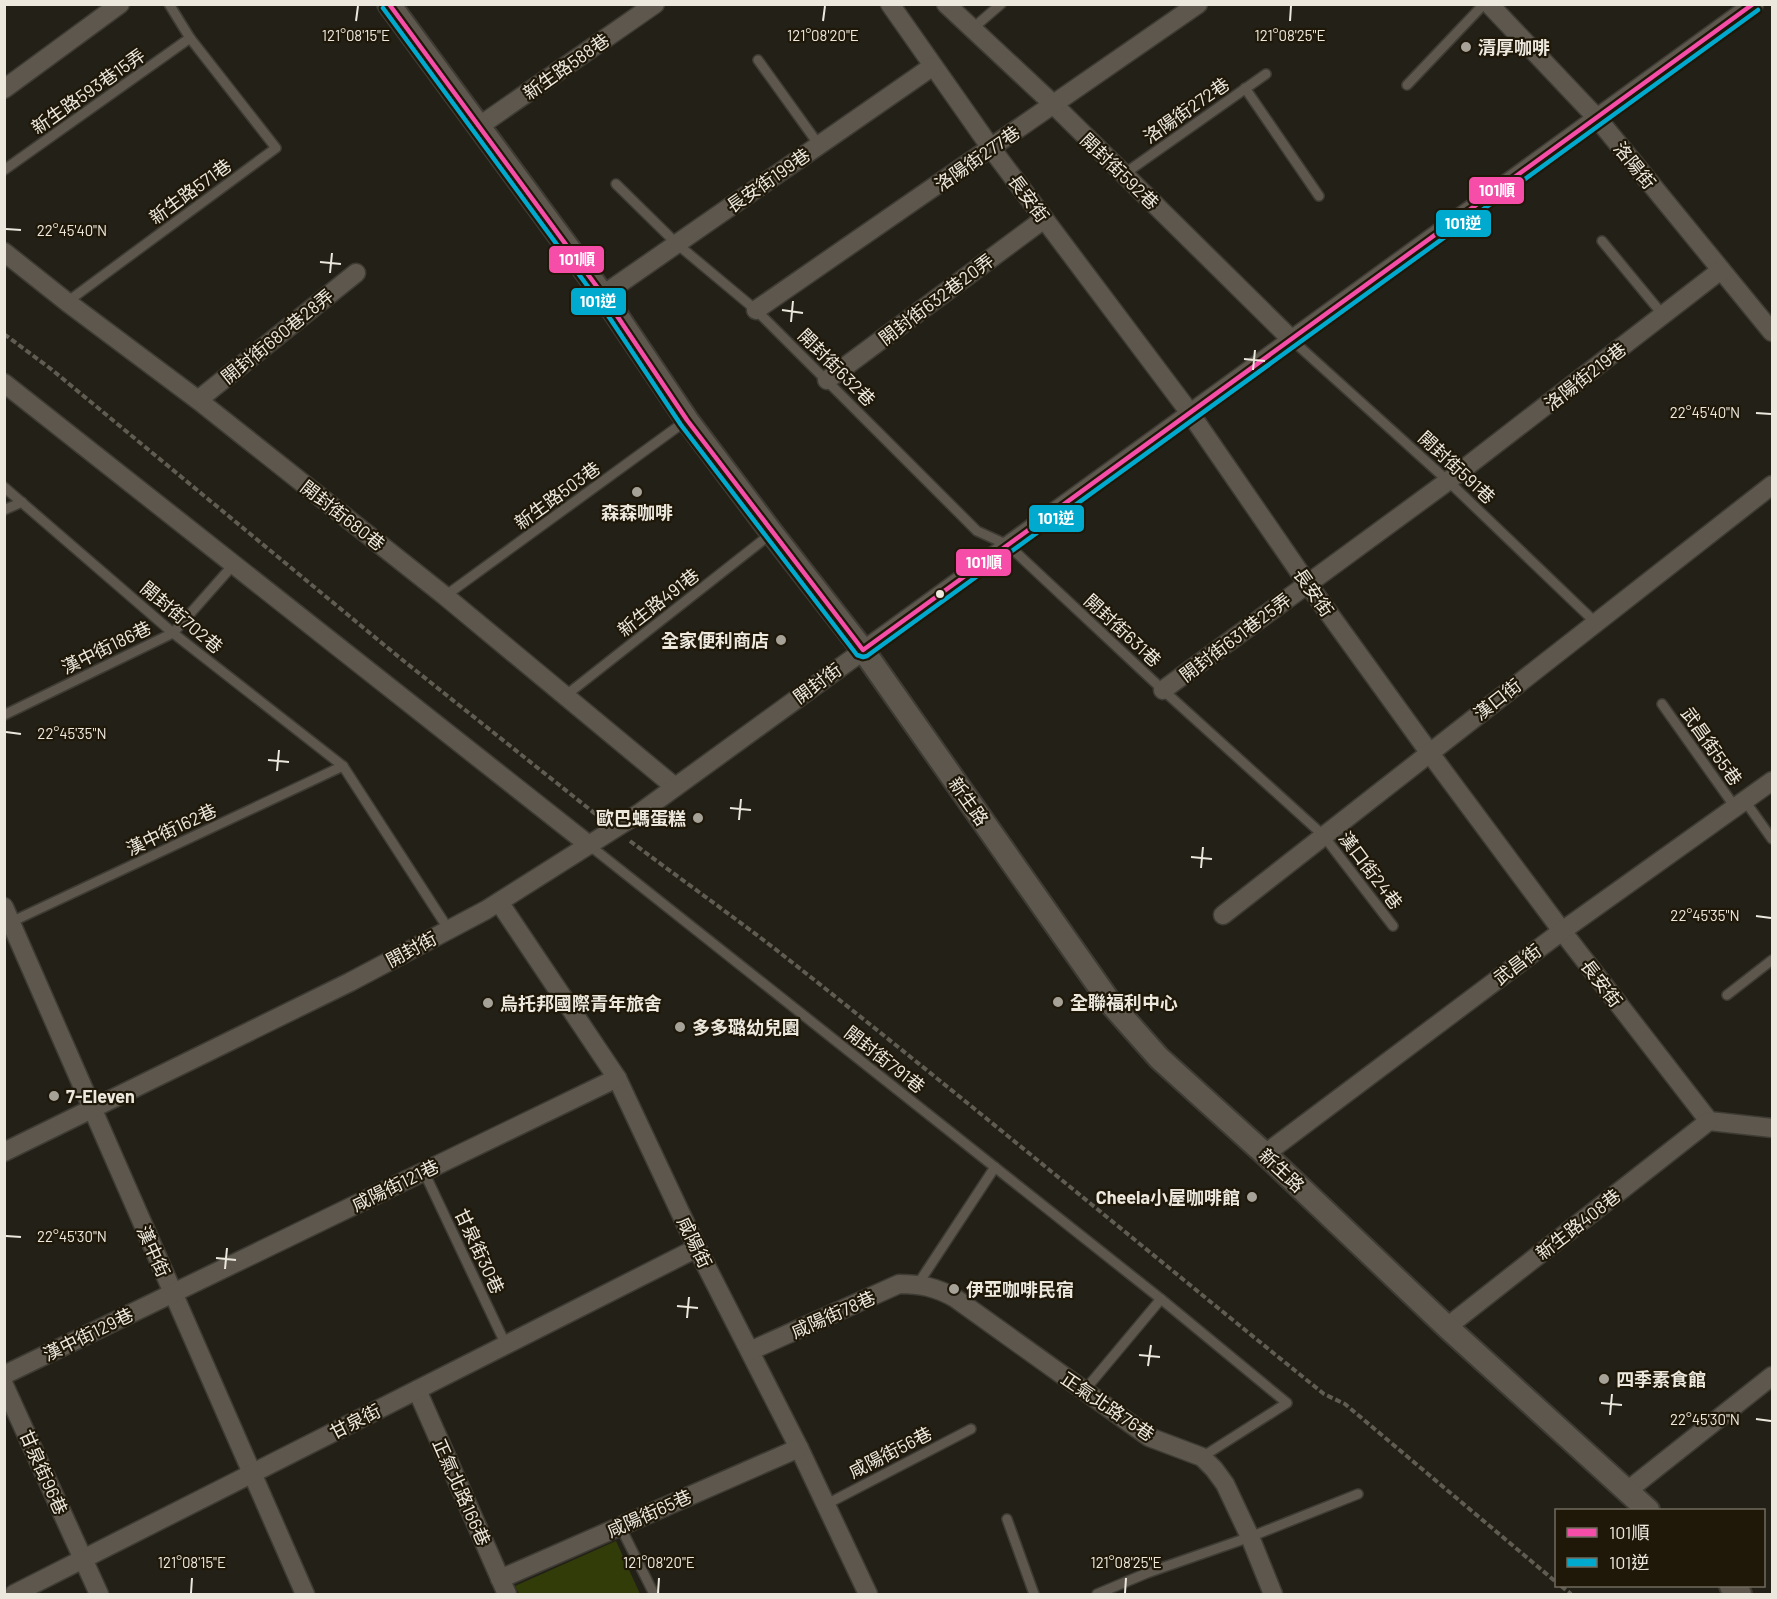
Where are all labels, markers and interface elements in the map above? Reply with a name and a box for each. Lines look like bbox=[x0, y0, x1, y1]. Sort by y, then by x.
text: 121°08'15"E bbox=[322, 26, 390, 44]
text: 121°08'20"E bbox=[787, 26, 859, 44]
text: 121°08'25"E bbox=[1254, 26, 1326, 44]
street label: 新生路588巷 bbox=[519, 28, 613, 104]
place label: 清厚咖啡 bbox=[1478, 36, 1550, 58]
marker: 清厚咖啡 bbox=[1459, 40, 1473, 54]
street label: 新生路593巷15弄 bbox=[27, 44, 149, 138]
street label: 洛陽街272巷 bbox=[1139, 72, 1233, 148]
street label: 洛陽街277巷 bbox=[930, 121, 1024, 195]
street label: 開封街592巷 bbox=[1076, 128, 1164, 214]
street label: 洛陽街 bbox=[1609, 137, 1661, 193]
street label: 長安街199巷 bbox=[722, 143, 814, 217]
street label: 新生路571巷 bbox=[145, 154, 235, 228]
street label: 長安街 bbox=[1004, 170, 1054, 226]
line badge: 101順 bbox=[1468, 176, 1525, 205]
text: 101順 bbox=[1479, 180, 1515, 199]
line badge: 101逆 bbox=[1435, 209, 1492, 238]
text: 101逆 bbox=[1445, 213, 1481, 232]
text: 22°45'40"N bbox=[37, 221, 107, 239]
line badge: 101順 bbox=[548, 245, 605, 274]
text: 101順 bbox=[559, 249, 595, 268]
street label: 開封街632巷20弄 bbox=[874, 249, 998, 349]
street label: 開封街680巷28弄 bbox=[217, 284, 337, 388]
line badge: 101逆 bbox=[570, 287, 627, 316]
text: 101逆 bbox=[580, 291, 616, 310]
street label: 開封街632巷 bbox=[794, 324, 880, 410]
street label: 洛陽街219巷 bbox=[1540, 337, 1630, 415]
text: 22°45'40"N bbox=[1670, 403, 1740, 421]
street label: 開封街591巷 bbox=[1414, 426, 1500, 508]
street label: 新生路503巷 bbox=[510, 457, 604, 533]
street label: 開封街680巷 bbox=[297, 475, 389, 555]
marker: 森森咖啡 bbox=[630, 485, 644, 499]
place label: 森森咖啡 bbox=[601, 501, 673, 523]
line badge: 101逆 bbox=[1028, 504, 1085, 533]
text: 101逆 bbox=[1038, 508, 1074, 527]
line badge: 101順 bbox=[955, 548, 1012, 577]
text: 101順 bbox=[966, 552, 1002, 571]
street label: 新生路491巷 bbox=[613, 563, 703, 641]
street label: 長安街 bbox=[1290, 564, 1338, 620]
street label: 開封街702巷 bbox=[136, 576, 228, 658]
unlabelled marker bbox=[934, 588, 946, 600]
street label: 開封街631巷25弄 bbox=[1175, 588, 1295, 686]
street label: 開封街631巷 bbox=[1080, 589, 1166, 671]
street label: 漢中街186巷 bbox=[58, 616, 154, 678]
place label: 全家便利商店 bbox=[661, 629, 769, 651]
marker: 全家便利商店 bbox=[774, 633, 788, 647]
street label: 開封街 bbox=[789, 658, 845, 708]
street label: 漢口街 bbox=[1469, 674, 1525, 724]
street label: 武昌街55巷 bbox=[1677, 703, 1747, 789]
text: 22°45'35"N bbox=[37, 724, 107, 742]
street label: 新生路 bbox=[945, 773, 993, 829]
street label: 漢中街162巷 bbox=[122, 798, 220, 860]
place label: 歐巴螞蛋糕 bbox=[596, 807, 686, 829]
marker: 歐巴螞蛋糕 bbox=[691, 811, 705, 825]
street label: 漢口街24巷 bbox=[1335, 827, 1407, 913]
text: 22°45'35"N bbox=[1670, 906, 1740, 924]
street label: 開封街 bbox=[382, 927, 440, 971]
street label: 武昌街 bbox=[1489, 939, 1545, 989]
street label: 長安街 bbox=[1577, 955, 1627, 1011]
place label: 全聯福利中心 bbox=[1070, 991, 1178, 1013]
place label: 烏托邦國際青年旅舍 bbox=[500, 992, 662, 1014]
marker: 全聯福利中心 bbox=[1051, 995, 1065, 1009]
marker: 烏托邦國際青年旅舍 bbox=[481, 996, 495, 1010]
place label: 多多璐幼兒園 bbox=[692, 1016, 800, 1038]
marker: 多多璐幼兒園 bbox=[673, 1020, 687, 1034]
street label: 開封街791巷 bbox=[840, 1021, 930, 1097]
place label: 7-Eleven bbox=[66, 1085, 135, 1107]
marker: 7-Eleven bbox=[47, 1089, 61, 1103]
street label: 新生路 bbox=[1255, 1144, 1309, 1196]
street label: 咸陽街121巷 bbox=[348, 1155, 442, 1215]
street label: 新生路408巷 bbox=[1531, 1184, 1625, 1264]
place label: Cheela小屋咖啡館 bbox=[1096, 1186, 1240, 1208]
marker: Cheela小屋咖啡館 bbox=[1245, 1190, 1259, 1204]
street label: 甘泉街30巷 bbox=[451, 1205, 509, 1297]
street label: 咸陽街 bbox=[673, 1213, 717, 1271]
street label: 漢中街 bbox=[133, 1222, 175, 1280]
text: 22°45'30"N bbox=[37, 1227, 107, 1245]
place label: 伊亞咖啡民宿 bbox=[966, 1278, 1074, 1300]
marker: 伊亞咖啡民宿 bbox=[947, 1282, 961, 1296]
street label: 咸陽街78巷 bbox=[787, 1286, 879, 1342]
street label: 漢中街129巷 bbox=[39, 1303, 137, 1365]
street label: 正氣北路76巷 bbox=[1057, 1367, 1159, 1445]
place label: 四季素食館 bbox=[1616, 1368, 1706, 1390]
marker: 四季素食館 bbox=[1597, 1372, 1611, 1386]
street label: 甘泉街 bbox=[326, 1399, 384, 1443]
text: 22°45'30"N bbox=[1670, 1410, 1740, 1428]
street label: 咸陽街56巷 bbox=[845, 1422, 935, 1482]
street label: 甘泉街96巷 bbox=[16, 1426, 72, 1518]
street label: 正氣北路166巷 bbox=[429, 1435, 495, 1549]
street label: 咸陽街65巷 bbox=[603, 1485, 695, 1541]
legend bbox=[1555, 1509, 1765, 1587]
text: 101順 bbox=[1609, 1521, 1649, 1543]
text: 101逆 bbox=[1609, 1551, 1649, 1573]
text: 121°08'15"E bbox=[158, 1553, 226, 1571]
text: 121°08'20"E bbox=[623, 1553, 695, 1571]
text: 121°08'25"E bbox=[1090, 1553, 1162, 1571]

